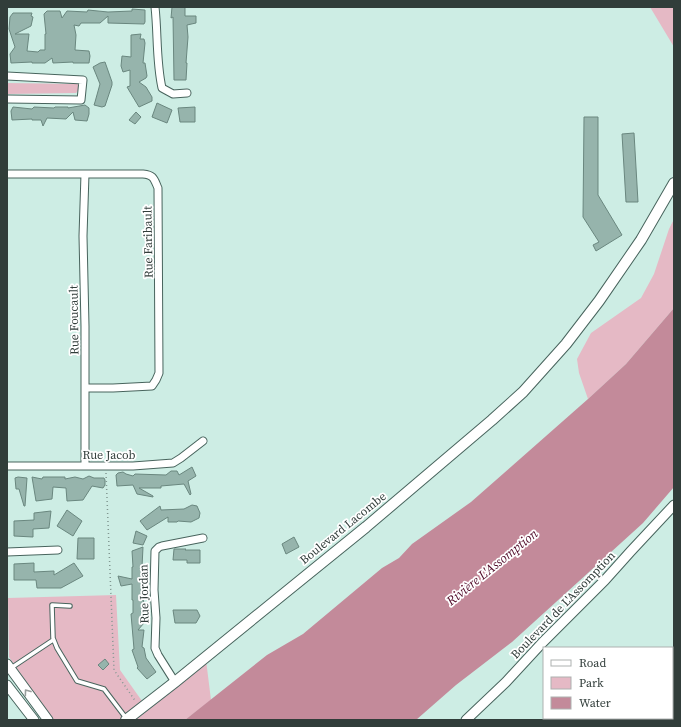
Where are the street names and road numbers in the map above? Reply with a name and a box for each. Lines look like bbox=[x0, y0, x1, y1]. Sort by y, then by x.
street label: Rue Faribault bbox=[139, 206, 157, 278]
street label: Rue Foucault bbox=[65, 285, 83, 355]
street label: Rue Jacob bbox=[82, 447, 136, 463]
street label: Boulevard Lacombe bbox=[297, 488, 389, 568]
street label: Boulevard de L'Assomption bbox=[507, 548, 619, 662]
street label: Rue Jordan bbox=[135, 564, 153, 624]

